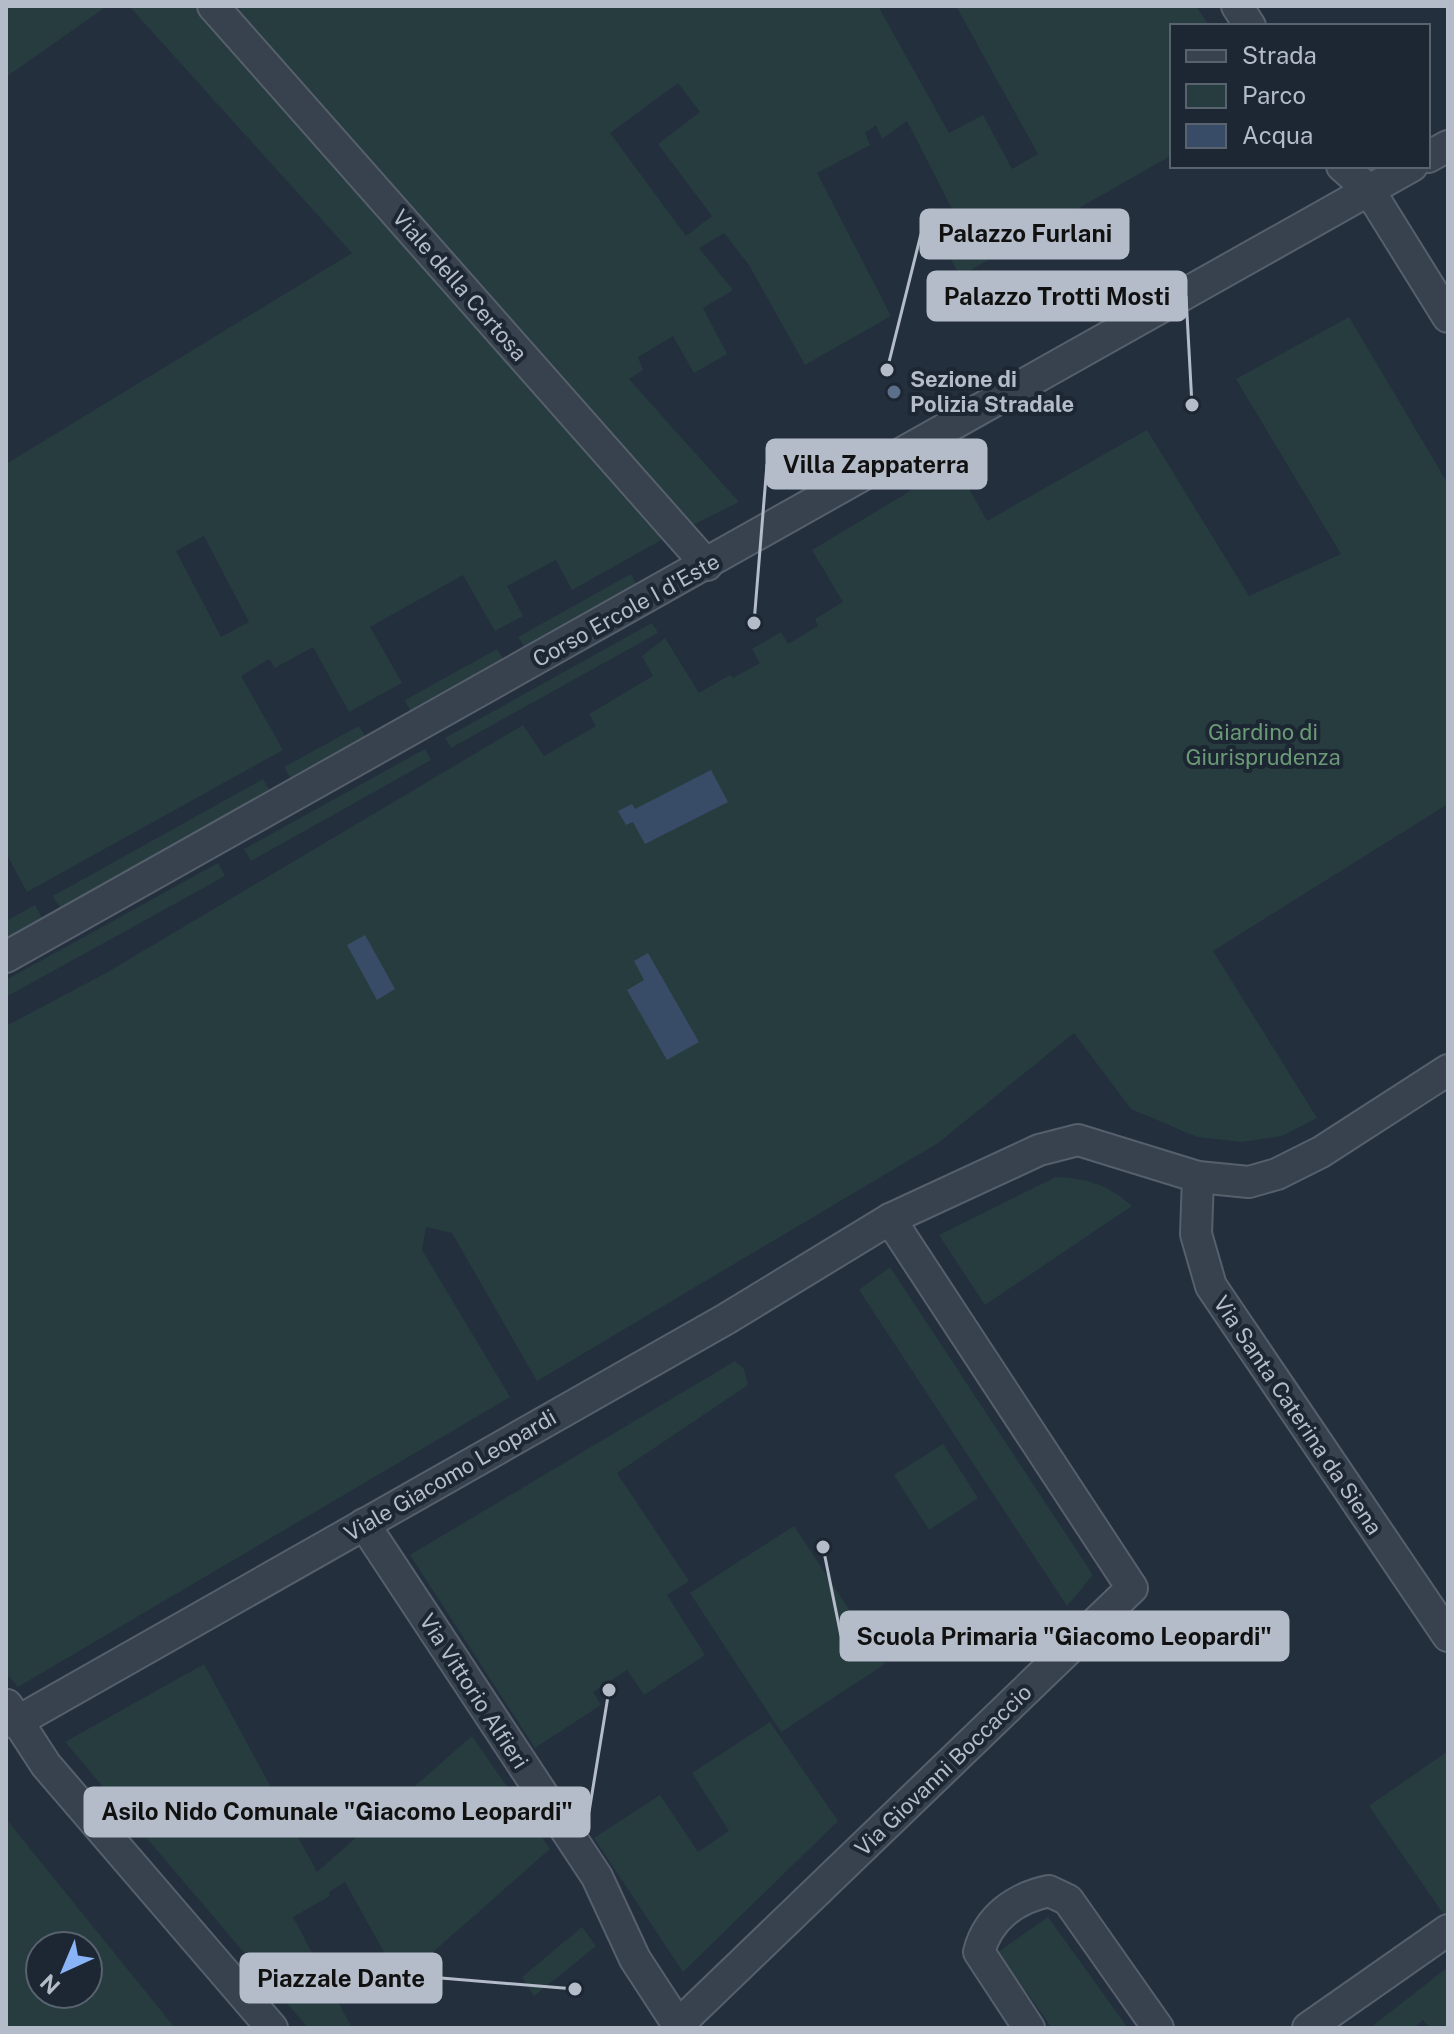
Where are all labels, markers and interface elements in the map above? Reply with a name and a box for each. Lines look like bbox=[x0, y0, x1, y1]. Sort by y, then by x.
legend bbox=[1170, 24, 1430, 168]
text: Strada bbox=[1242, 41, 1317, 69]
text: Parco bbox=[1242, 81, 1306, 109]
text: Acqua bbox=[1242, 121, 1313, 149]
street label: Viale della Certosa bbox=[387, 204, 533, 366]
callout: Palazzo Furlani bbox=[921, 210, 1128, 258]
text: Palazzo Furlani bbox=[938, 219, 1112, 247]
callout: Palazzo Trotti Mosti bbox=[928, 272, 1186, 320]
text: Palazzo Trotti Mosti bbox=[944, 282, 1170, 310]
place label: Sezione di Polizia Stradale bbox=[910, 366, 1074, 417]
marker: Sezione di Polizia Stradale bbox=[885, 383, 903, 401]
callout: Villa Zappaterra bbox=[767, 440, 986, 488]
text: Villa Zappaterra bbox=[783, 450, 969, 478]
street label: Corso Ercole I d'Este bbox=[528, 548, 724, 672]
park label: Giardino di Giurisprudenza bbox=[1185, 719, 1341, 770]
street label: Via Santa Caterina da Siena bbox=[1208, 1291, 1388, 1539]
street label: Viale Giacomo Leopardi bbox=[339, 1404, 561, 1546]
street label: Via Vittorio Alfieri bbox=[414, 1609, 534, 1773]
callout: Scuola Primaria "Giacomo Leopardi" bbox=[841, 1612, 1288, 1660]
text: Scuola Primaria "Giacomo Leopardi" bbox=[856, 1622, 1272, 1650]
street label: Via Giovanni Boccaccio bbox=[849, 1679, 1037, 1861]
callout: Asilo Nido Comunale "Giacomo Leopardi" bbox=[85, 1788, 589, 1836]
text: Asilo Nido Comunale "Giacomo Leopardi" bbox=[101, 1797, 573, 1825]
north arrow bbox=[24, 1930, 104, 2010]
callout: Piazzale Dante bbox=[241, 1954, 441, 2002]
text: Piazzale Dante bbox=[257, 1964, 425, 1992]
text: N bbox=[35, 1969, 65, 2000]

